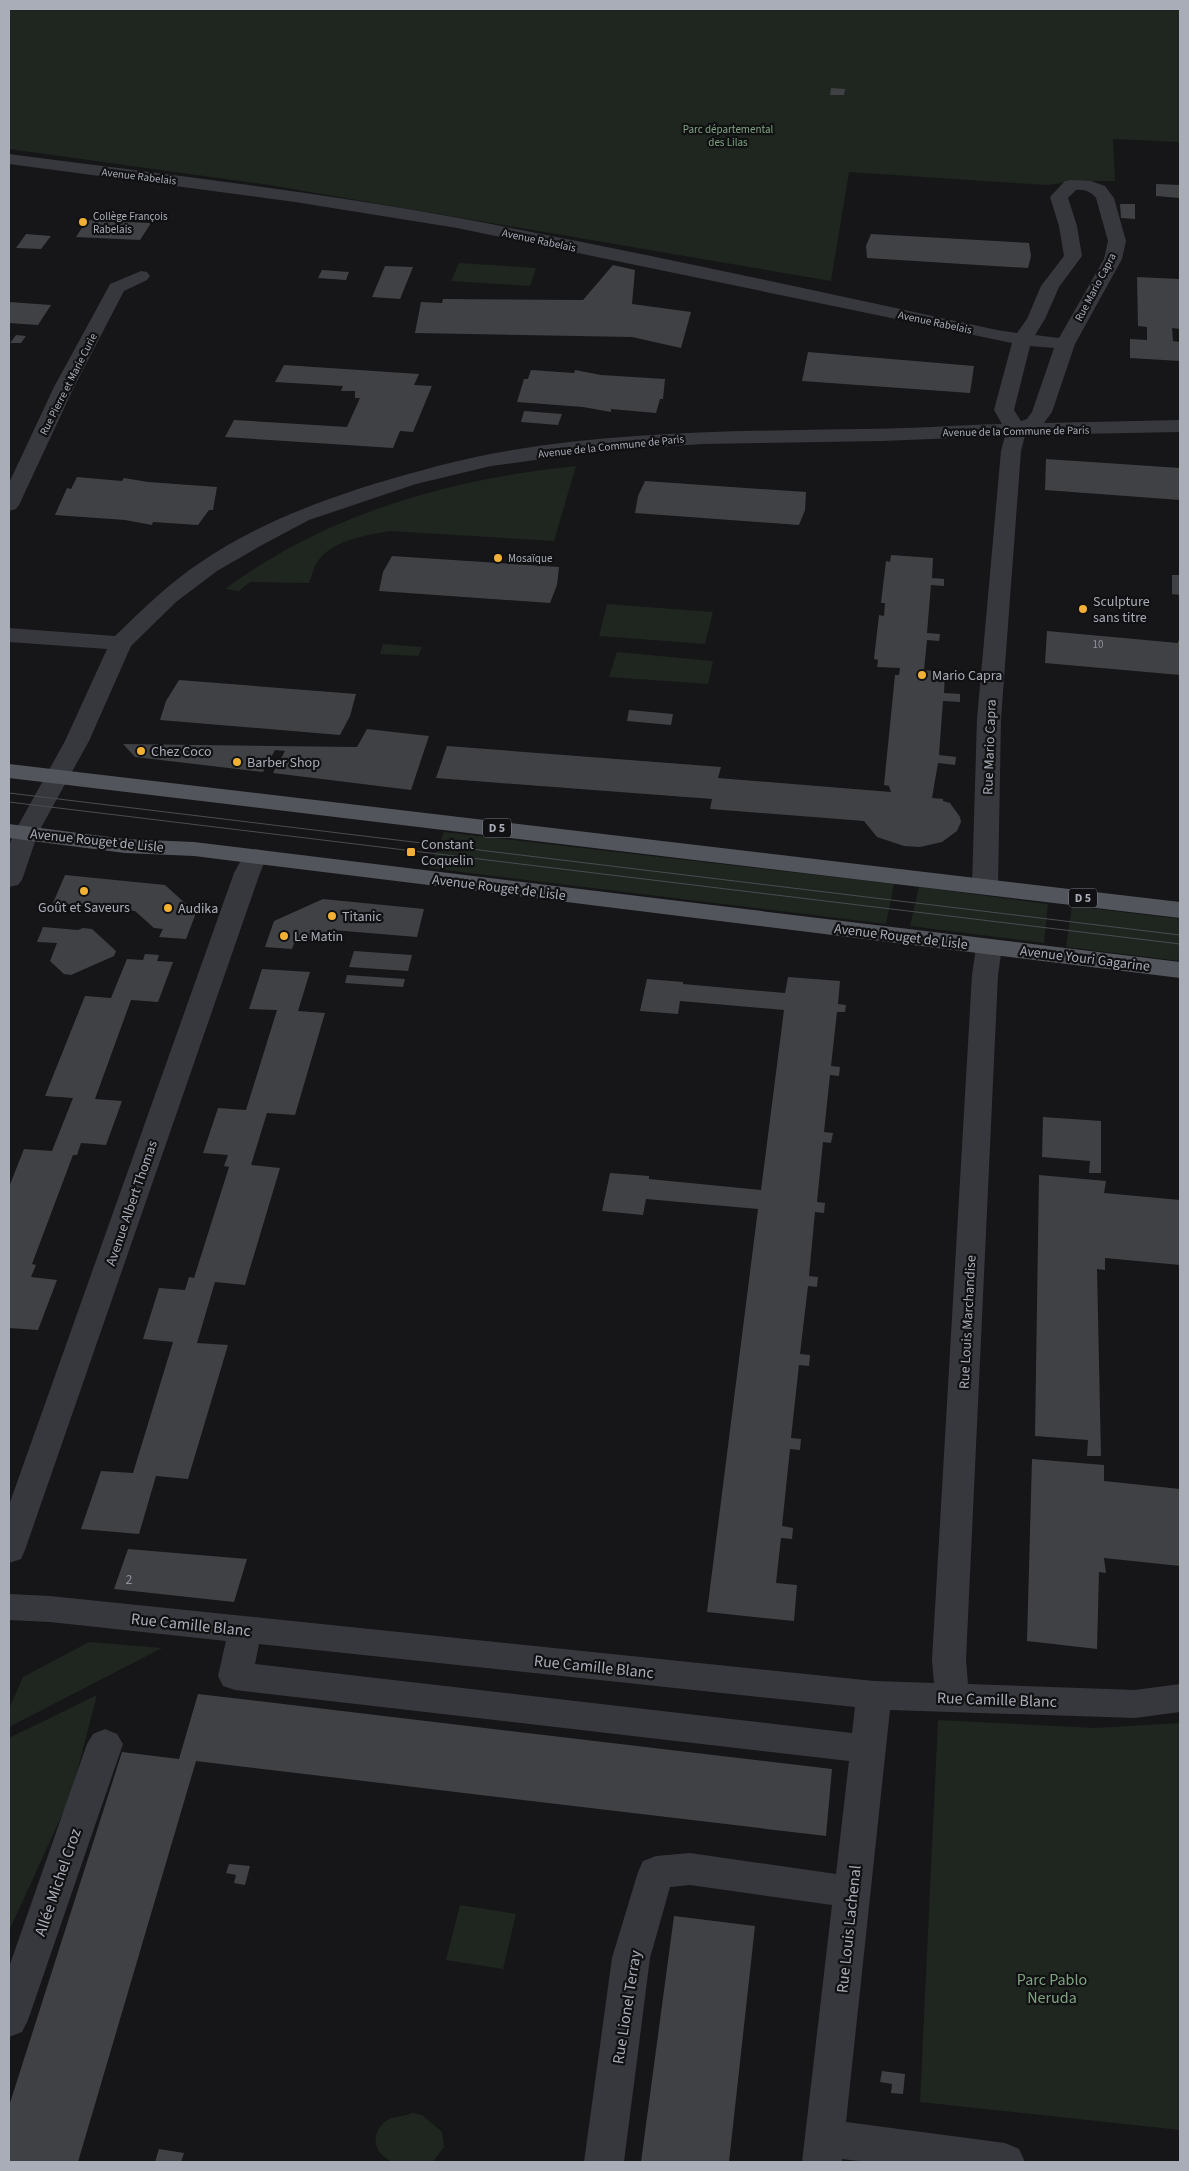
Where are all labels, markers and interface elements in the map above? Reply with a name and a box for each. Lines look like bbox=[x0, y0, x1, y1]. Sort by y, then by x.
park label: Parc départemental des Lilas bbox=[683, 122, 773, 150]
street label: Avenue Rabelais bbox=[101, 164, 177, 189]
place label: Collège François Rabelais bbox=[93, 209, 168, 237]
marker: Collège François Rabelais bbox=[77, 216, 89, 228]
street label: Avenue Rabelais bbox=[501, 225, 578, 256]
street label: Rue Mario Capra bbox=[1071, 251, 1120, 324]
street label: Avenue Rabelais bbox=[897, 307, 974, 338]
street label: Rue Pierre et Marie Curie bbox=[36, 330, 101, 438]
street label: Avenue de la Commune de Paris bbox=[943, 423, 1090, 440]
street label: Avenue de la Commune de Paris bbox=[537, 431, 685, 462]
place label: Mosaïque bbox=[508, 551, 553, 566]
marker: Mosaïque bbox=[492, 552, 504, 564]
place label: Sculpture sans titre bbox=[1093, 592, 1150, 628]
marker: Sculpture sans titre bbox=[1077, 603, 1089, 615]
house number: 10 bbox=[1093, 637, 1103, 652]
place label: Mario Capra bbox=[932, 666, 1002, 686]
marker: Mario Capra bbox=[916, 669, 928, 681]
street label: Rue Mario Capra bbox=[978, 699, 1002, 795]
place label: Chez Coco bbox=[151, 742, 212, 762]
marker: Chez Coco bbox=[135, 745, 147, 757]
place label: Barber Shop bbox=[247, 753, 320, 773]
marker: Barber Shop bbox=[231, 756, 243, 768]
road number: D 5 bbox=[483, 818, 511, 838]
street label: Avenue Rouget de Lisle bbox=[29, 824, 165, 858]
place label: Constant Coquelin bbox=[421, 835, 474, 871]
marker: Constant Coquelin bbox=[405, 846, 417, 858]
street label: Avenue Rouget de Lisle bbox=[431, 870, 567, 906]
marker: Goût et Saveurs bbox=[78, 885, 90, 897]
road number: D 5 bbox=[1069, 888, 1097, 908]
place label: Goût et Saveurs bbox=[38, 898, 130, 918]
place label: Audika bbox=[178, 899, 218, 919]
marker: Audika bbox=[162, 902, 174, 914]
place label: Titanic bbox=[342, 907, 383, 927]
marker: Titanic bbox=[326, 910, 338, 922]
street label: Avenue Rouget de Lisle bbox=[833, 919, 969, 955]
place label: Le Matin bbox=[294, 927, 343, 947]
marker: Le Matin bbox=[278, 930, 290, 942]
street label: Avenue Youri Gagarine bbox=[1019, 941, 1151, 977]
street label: Avenue Albert Thomas bbox=[101, 1138, 163, 1269]
street label: Rue Louis Marchandise bbox=[955, 1255, 981, 1389]
house number: 2 bbox=[126, 1570, 133, 1590]
street label: Rue Camille Blanc bbox=[130, 1608, 252, 1642]
street label: Rue Camille Blanc bbox=[533, 1650, 655, 1684]
street label: Rue Camille Blanc bbox=[936, 1687, 1057, 1713]
street label: Allée Michel Croz bbox=[29, 1825, 87, 1939]
street label: Rue Louis Lachenal bbox=[831, 1864, 867, 1994]
street label: Rue Lionel Terray bbox=[607, 1948, 647, 2066]
park label: Parc Pablo Neruda bbox=[1017, 1969, 1087, 2009]

